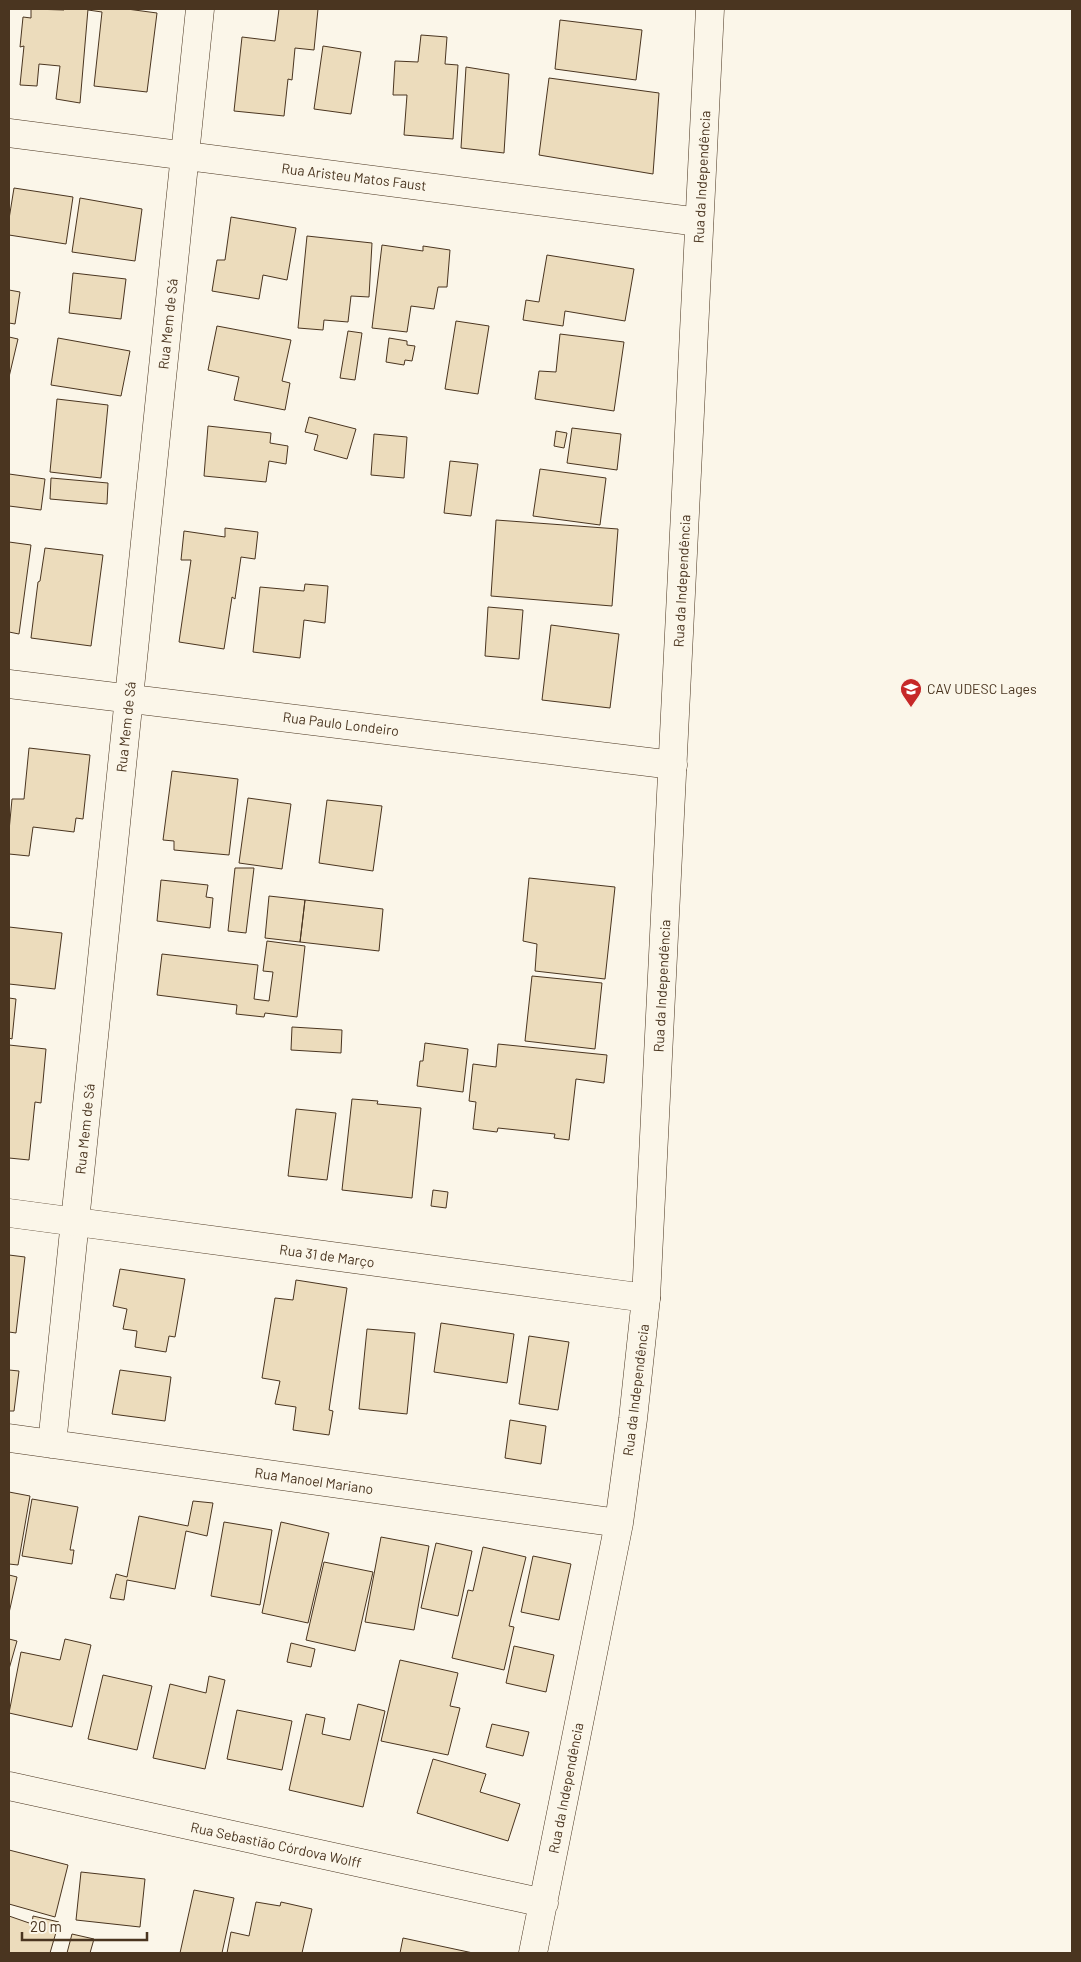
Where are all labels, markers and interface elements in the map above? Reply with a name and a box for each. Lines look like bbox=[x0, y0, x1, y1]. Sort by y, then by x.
street label: Rua da Independência bbox=[690, 110, 713, 244]
street label: Rua Aristeu Matos Faust bbox=[281, 159, 427, 194]
street label: Rua Mem de Sá bbox=[154, 278, 181, 370]
street label: Rua da Independência bbox=[670, 514, 693, 648]
school or university icon: CAV UDESC Lages bbox=[899, 677, 923, 708]
place label: CAV UDESC Lages bbox=[927, 680, 1037, 697]
street label: Rua Mem de Sá bbox=[112, 681, 139, 773]
street label: Rua Paulo Londeiro bbox=[282, 708, 400, 739]
street label: Rua da Independência bbox=[650, 919, 673, 1053]
street label: Rua Mem de Sá bbox=[71, 1083, 98, 1175]
street label: Rua 31 de Março bbox=[278, 1240, 376, 1271]
street label: Rua da Independência bbox=[619, 1323, 652, 1457]
street label: Rua Manoel Mariano bbox=[254, 1464, 375, 1497]
street label: Rua da Independência bbox=[544, 1721, 587, 1855]
street label: Rua Sebastião Córdova Wolff bbox=[189, 1818, 363, 1871]
scale bar bbox=[22, 1910, 148, 1942]
text: 20 m bbox=[30, 1917, 62, 1935]

